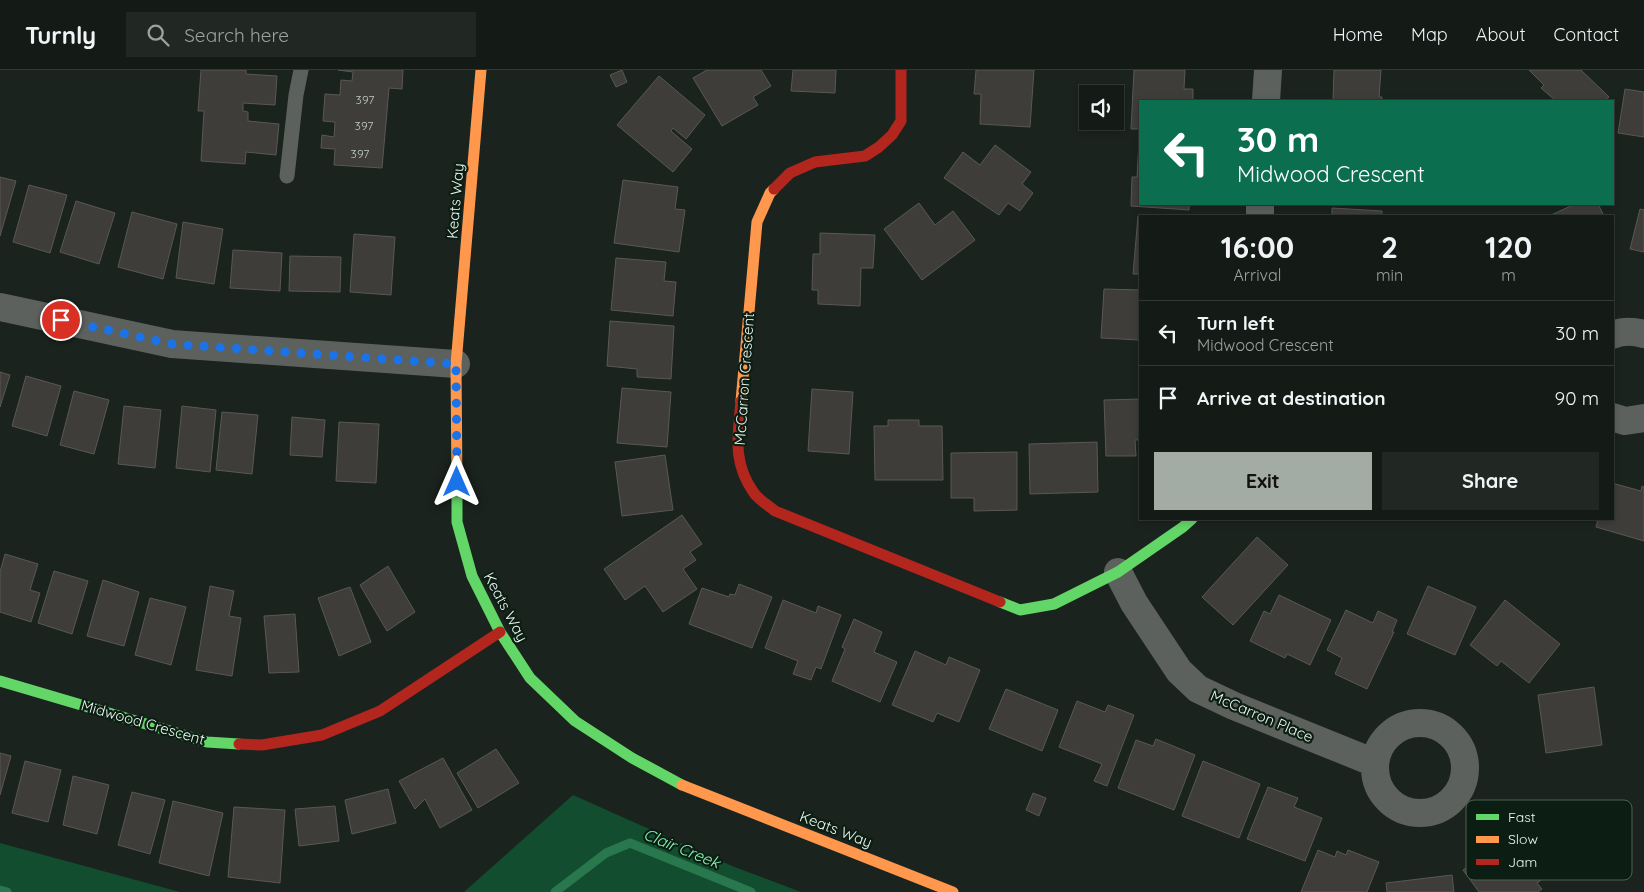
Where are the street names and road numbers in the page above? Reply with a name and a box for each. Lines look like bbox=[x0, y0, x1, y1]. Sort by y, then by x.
street label: Keats Way bbox=[442, 162, 468, 240]
street label: McCarron Crescent bbox=[730, 312, 758, 446]
street label: Keats Way bbox=[480, 569, 532, 645]
street label: McCarron Place bbox=[1208, 686, 1316, 746]
street label: Midwood Crescent bbox=[79, 695, 207, 749]
street label: Keats Way bbox=[797, 807, 875, 851]

